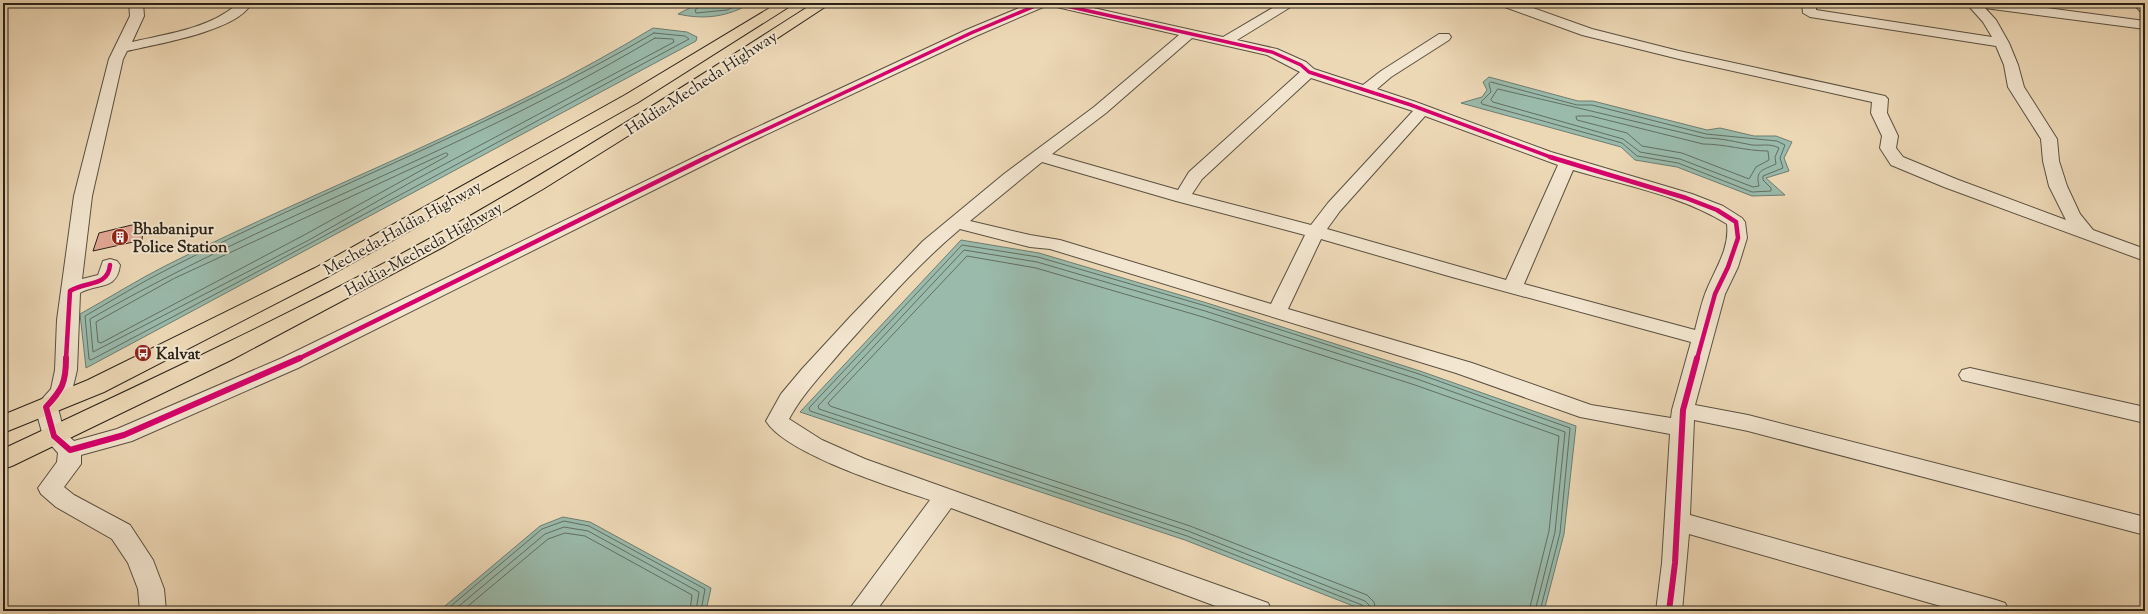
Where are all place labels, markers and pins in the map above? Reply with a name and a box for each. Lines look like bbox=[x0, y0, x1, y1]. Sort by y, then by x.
place label: Bhabanipur Police Station bbox=[133, 219, 228, 260]
building icon: Bhabanipur Police Station bbox=[110, 227, 130, 247]
bus stop icon: Kalvat bbox=[133, 343, 153, 363]
place label: Kalvat bbox=[156, 344, 201, 367]

